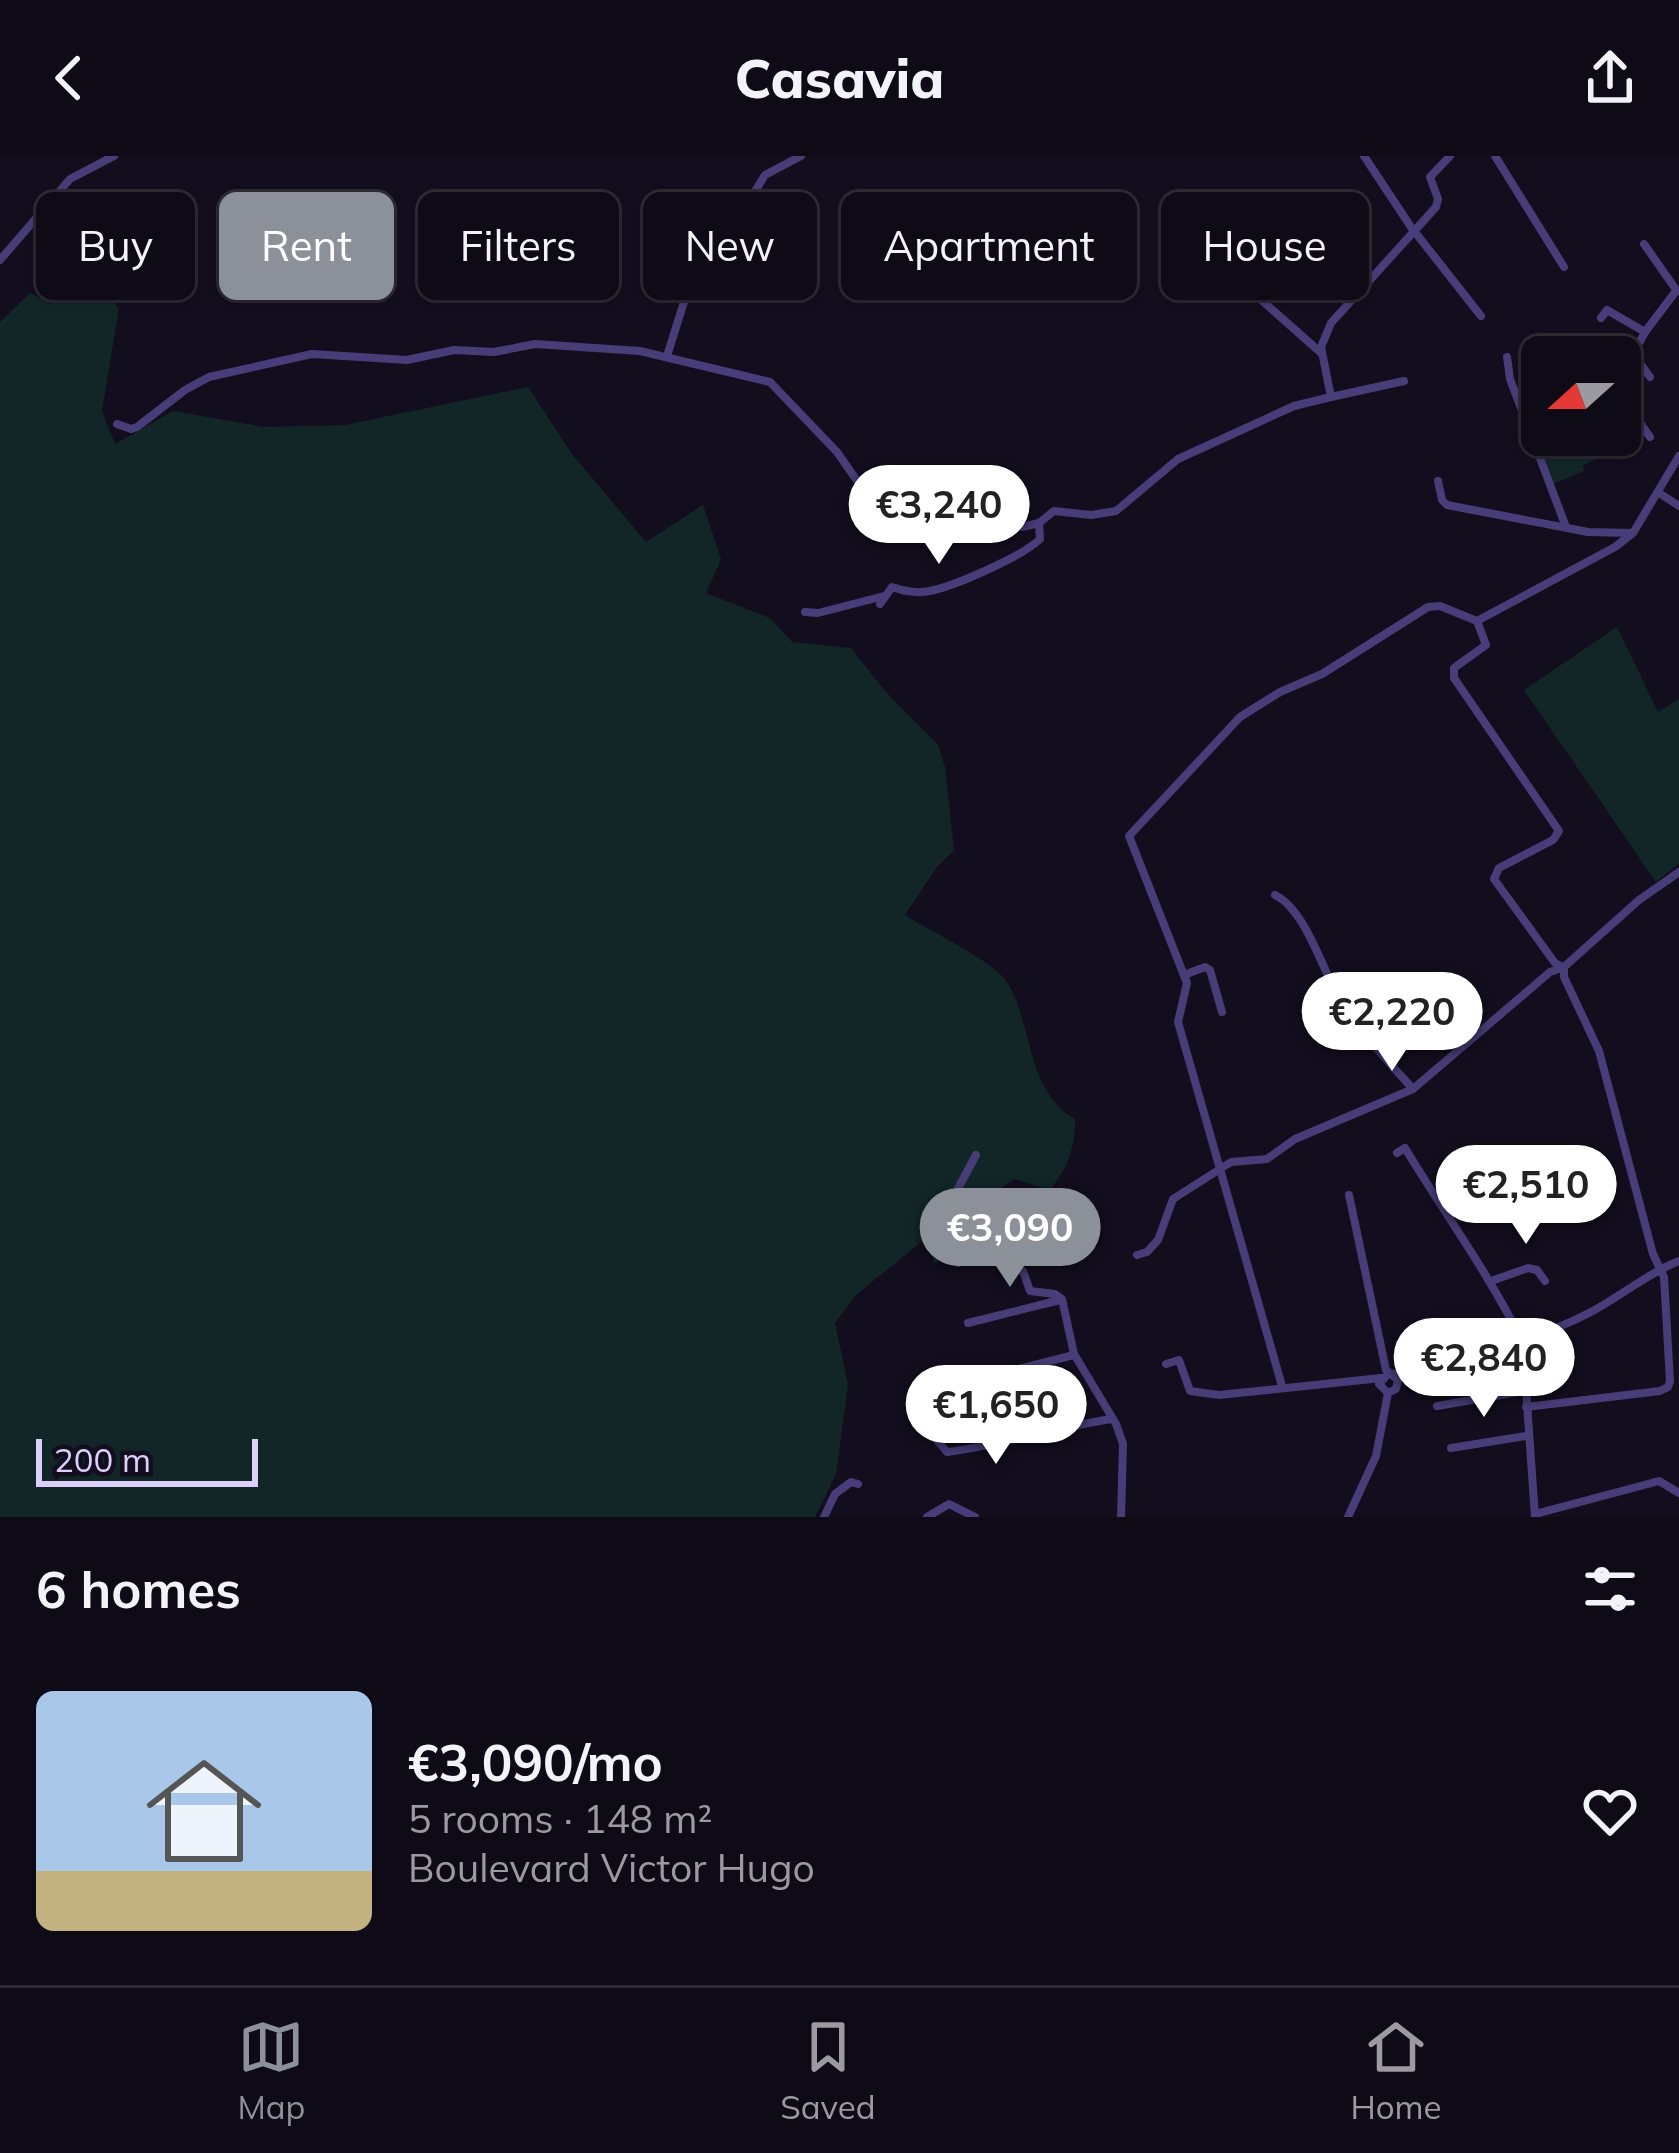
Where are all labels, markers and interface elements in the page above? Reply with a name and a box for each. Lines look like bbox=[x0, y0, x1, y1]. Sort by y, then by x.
text: Casavia bbox=[735, 44, 944, 112]
icon: back bbox=[36, 45, 102, 111]
icon: share bbox=[1577, 45, 1643, 111]
chip: Buy bbox=[36, 192, 195, 300]
chip: Rent bbox=[219, 192, 394, 300]
chip: Filters bbox=[418, 192, 619, 300]
chip: New bbox=[643, 192, 817, 300]
chip: Apartment bbox=[841, 192, 1137, 300]
chip: House bbox=[1161, 192, 1369, 300]
north arrow bbox=[1521, 336, 1641, 456]
map controls bbox=[1521, 336, 1641, 456]
pin: €3,240 bbox=[841, 465, 1037, 567]
text: €3,240 bbox=[876, 479, 1002, 528]
pin: €2,220 bbox=[1294, 972, 1490, 1074]
text: €2,220 bbox=[1329, 986, 1455, 1035]
pin: €2,510 bbox=[1428, 1145, 1624, 1247]
text: €2,510 bbox=[1463, 1159, 1589, 1208]
pin: €3,090 bbox=[912, 1188, 1108, 1290]
text: €3,090 bbox=[947, 1202, 1073, 1251]
pin: €2,840 bbox=[1386, 1318, 1582, 1420]
text: €2,840 bbox=[1421, 1332, 1547, 1381]
pin: €1,650 bbox=[898, 1365, 1094, 1467]
text: €1,650 bbox=[933, 1379, 1059, 1428]
scale bar bbox=[36, 1433, 258, 1486]
text: 200 m bbox=[54, 1439, 151, 1480]
icon: filters bbox=[1577, 1556, 1643, 1622]
text: 6 homes bbox=[36, 1557, 241, 1621]
text: €3,090/mo bbox=[408, 1730, 663, 1794]
icon: home bbox=[132, 1739, 276, 1883]
icon: heart bbox=[1577, 1778, 1643, 1844]
text: 5 rooms · 148 m² bbox=[408, 1794, 712, 1843]
text: Boulevard Victor Hugo bbox=[408, 1843, 815, 1892]
tab: Map bbox=[237, 2014, 305, 2127]
tab: Saved bbox=[780, 2014, 876, 2127]
tab: Home bbox=[1350, 2014, 1442, 2127]

